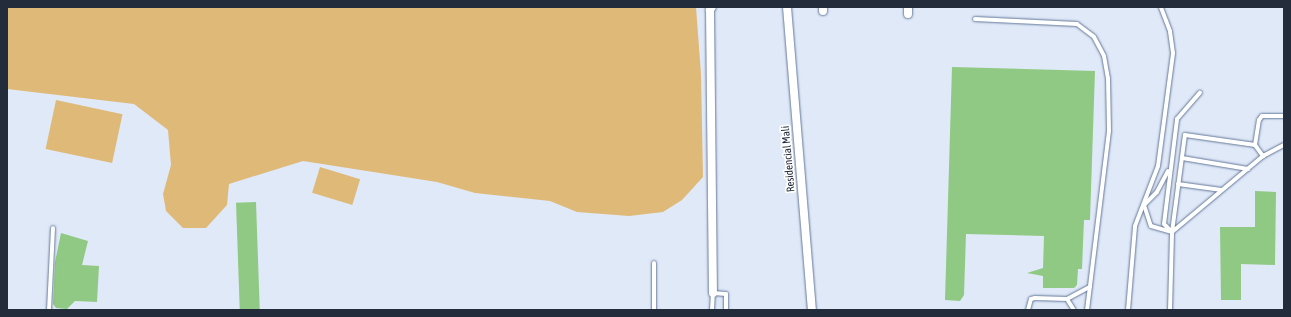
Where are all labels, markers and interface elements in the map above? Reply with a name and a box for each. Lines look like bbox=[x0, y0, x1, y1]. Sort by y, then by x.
street label: Residencial Mali bbox=[779, 125, 797, 193]

